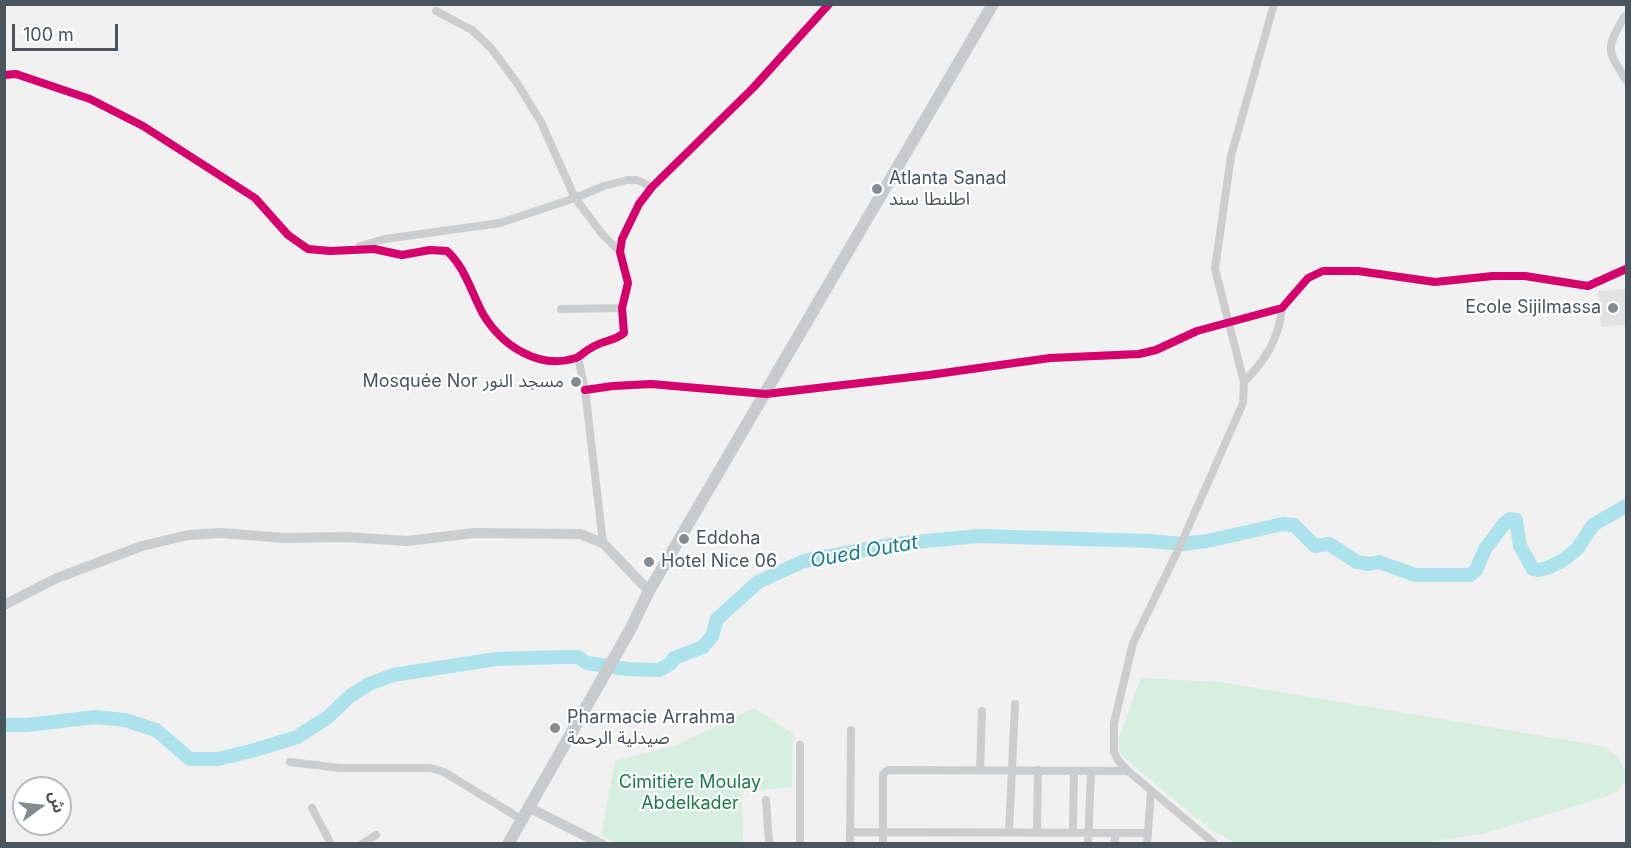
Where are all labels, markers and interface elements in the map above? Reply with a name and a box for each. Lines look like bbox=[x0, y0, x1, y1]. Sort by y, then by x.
scale bar bbox=[15, 12, 122, 50]
text: 100 m bbox=[23, 24, 74, 45]
place label: Atlanta Sanad اطلنطا سند bbox=[889, 168, 1007, 210]
marker: Atlanta Sanad اطلنطا سند bbox=[870, 182, 884, 196]
place label: Ecole Sijilmassa bbox=[1465, 297, 1601, 319]
marker: Ecole Sijilmassa bbox=[1606, 301, 1620, 315]
place label: Mosquée Nor مسجد النور bbox=[362, 371, 564, 393]
marker: Mosquée Nor مسجد النور bbox=[569, 375, 583, 389]
place label: Eddoha bbox=[696, 528, 760, 550]
water label: Oued Outat bbox=[808, 531, 920, 573]
marker: Eddoha bbox=[677, 532, 691, 546]
place label: Hotel Nice 06 bbox=[661, 551, 777, 573]
marker: Hotel Nice 06 bbox=[642, 555, 656, 569]
place label: Pharmacie Arrahma صيدلية الرحمة bbox=[567, 707, 735, 750]
marker: Pharmacie Arrahma صيدلية الرحمة bbox=[548, 721, 562, 735]
park label: Cimitière Moulay Abdelkader bbox=[619, 772, 761, 814]
north arrow bbox=[12, 776, 72, 836]
text: ش bbox=[45, 789, 70, 815]

